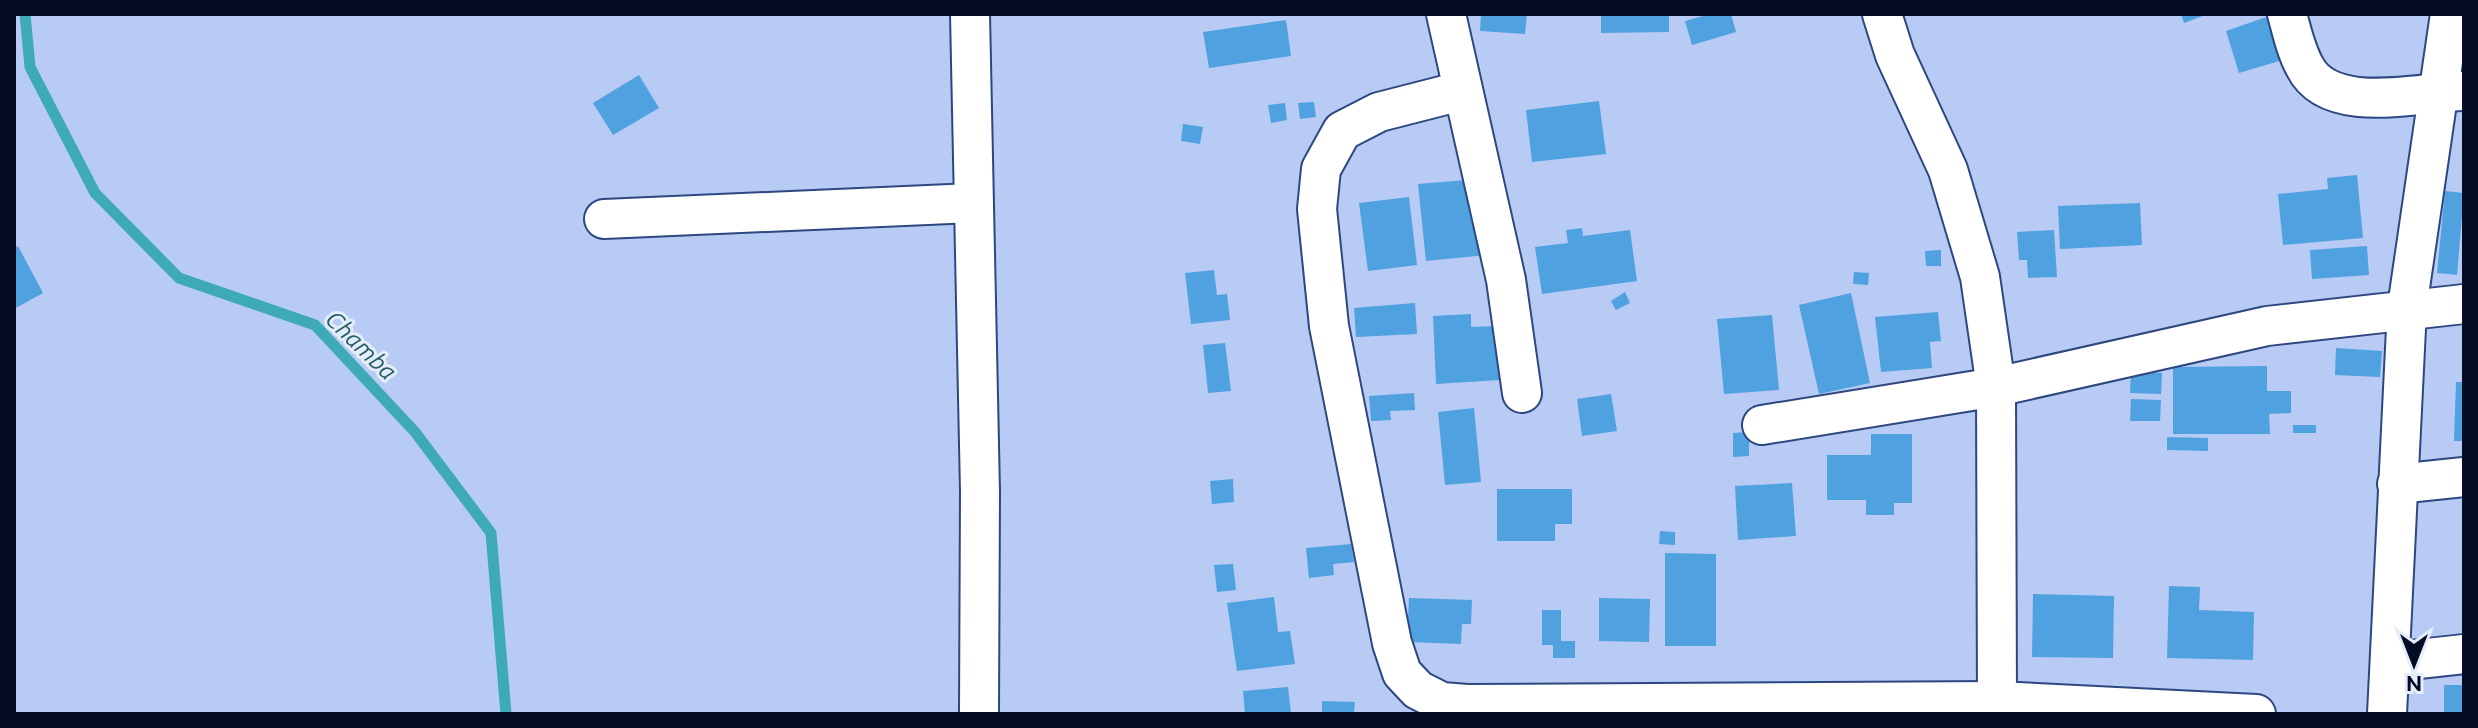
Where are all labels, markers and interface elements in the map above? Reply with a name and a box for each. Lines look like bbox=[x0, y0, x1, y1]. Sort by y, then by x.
water label: Chamba bbox=[320, 305, 402, 385]
north arrow bbox=[2374, 624, 2454, 704]
text: N bbox=[2406, 672, 2422, 697]

